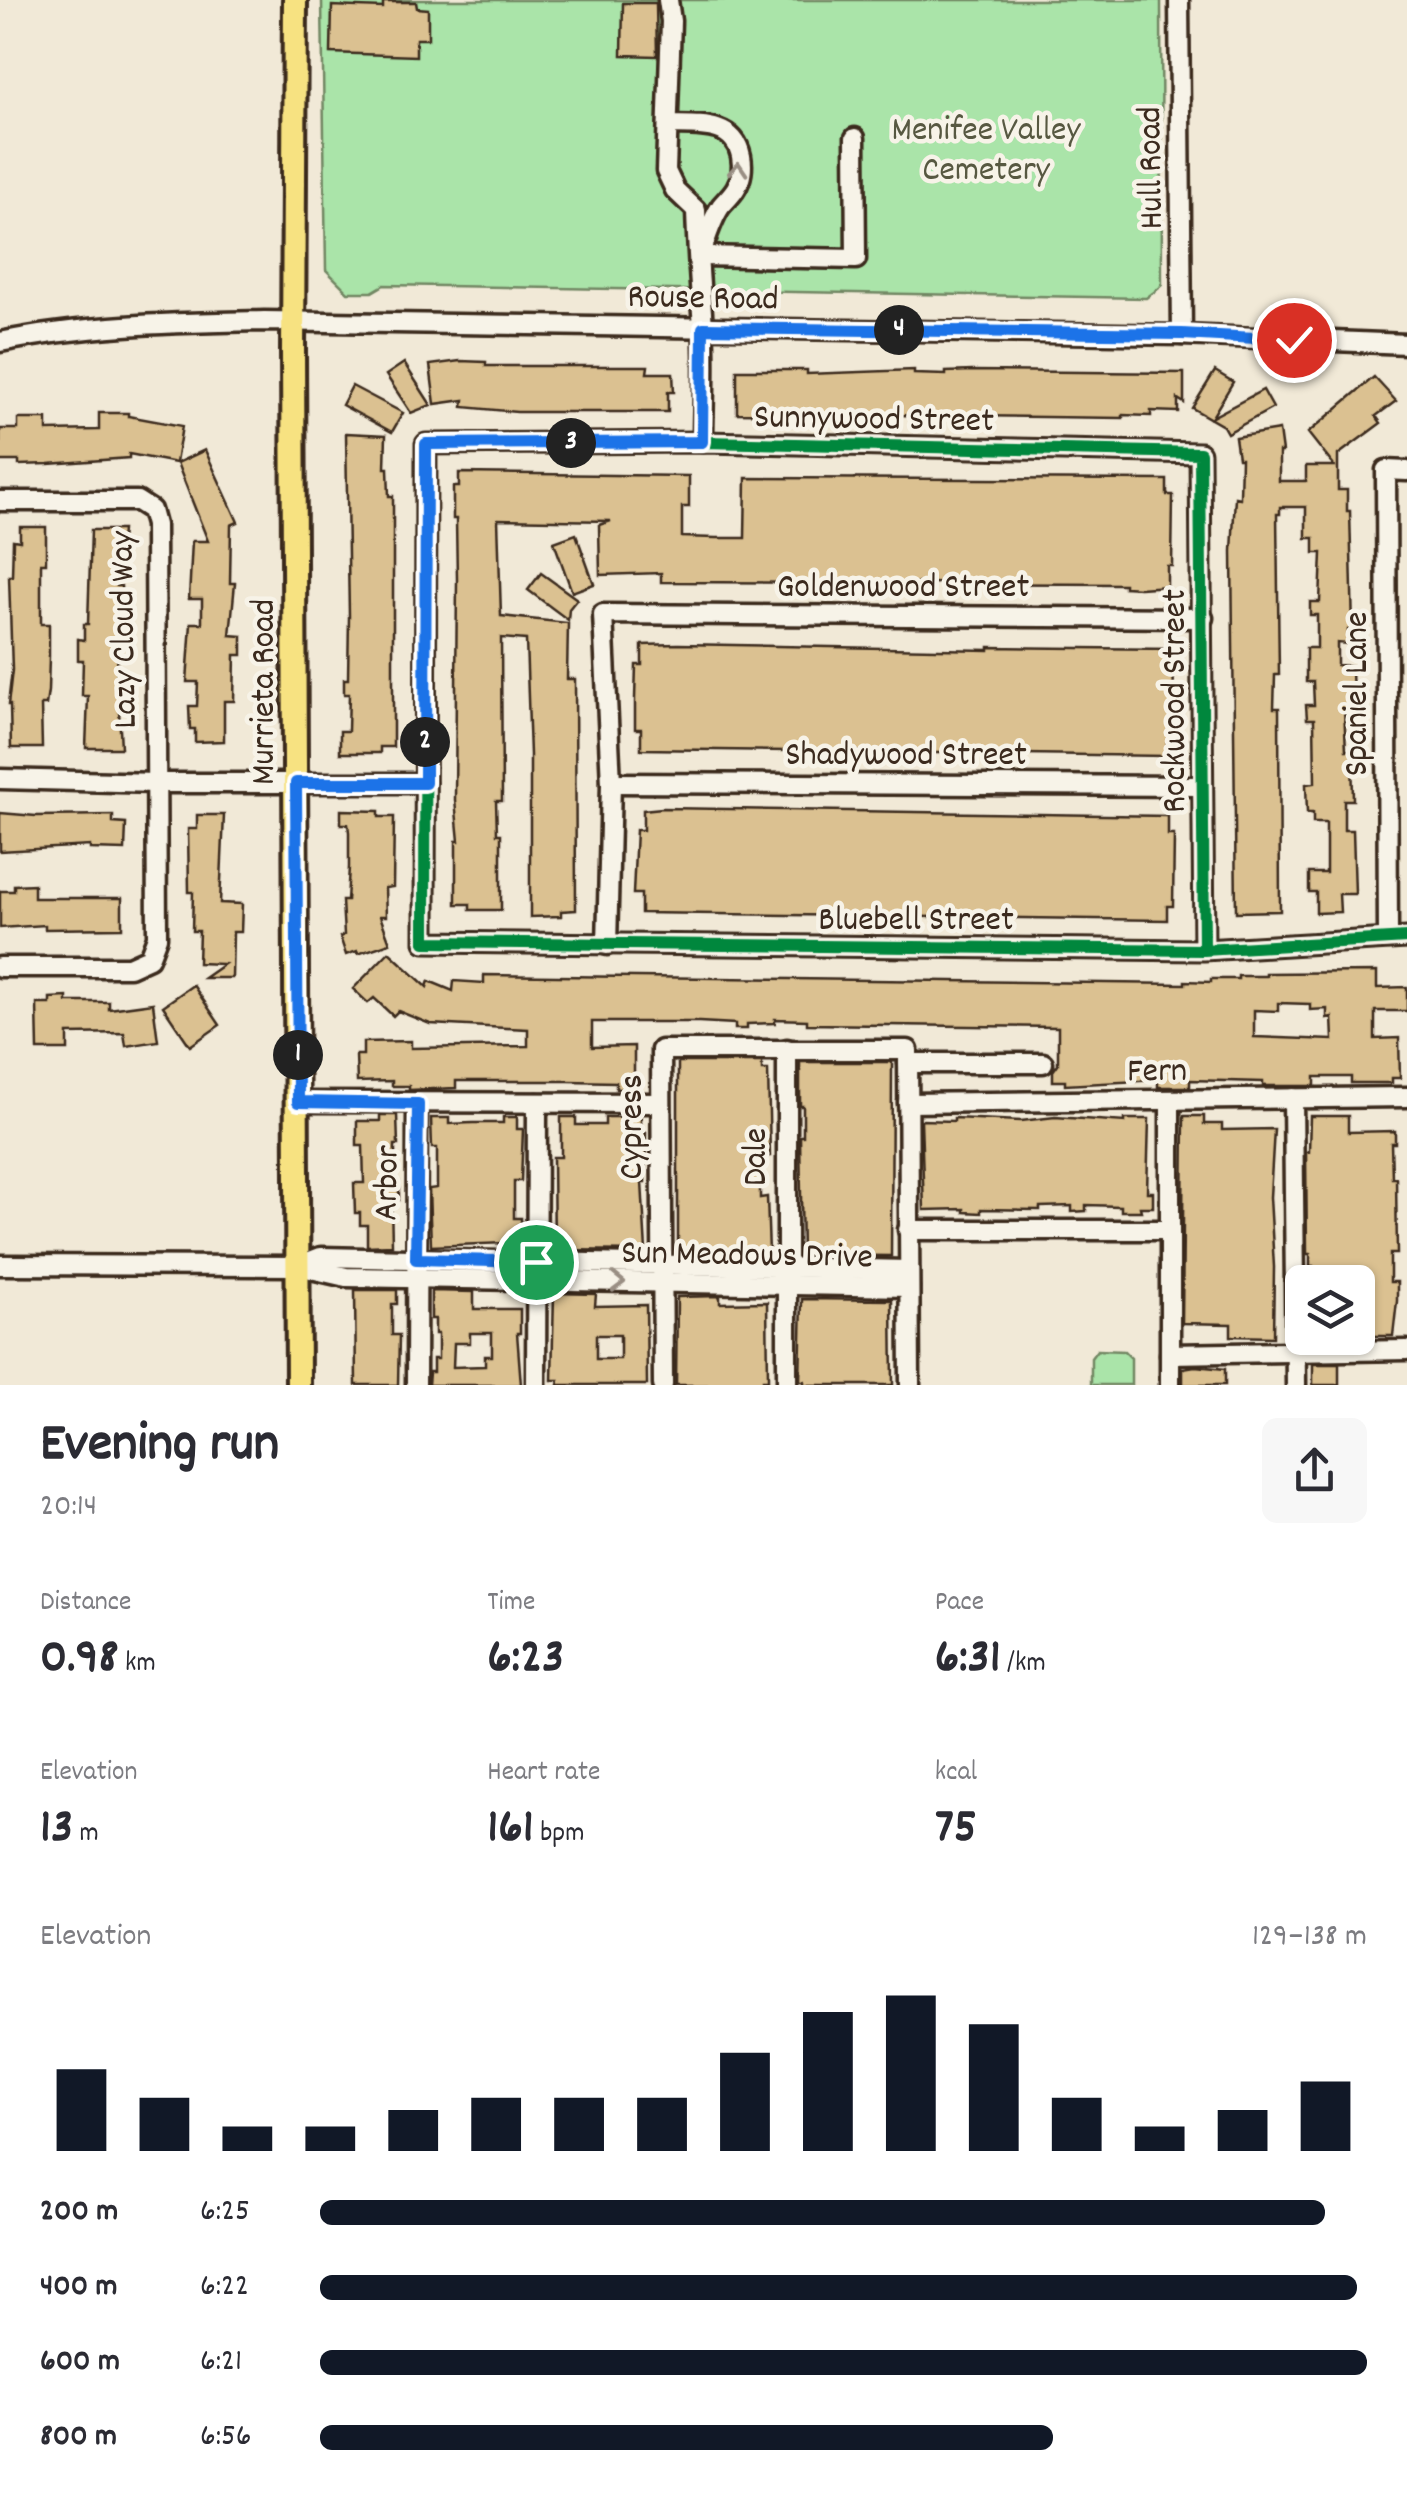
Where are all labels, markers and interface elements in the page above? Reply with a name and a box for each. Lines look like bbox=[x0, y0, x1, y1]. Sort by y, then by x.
street label: Hull Road bbox=[1127, 106, 1179, 230]
park label: Menifee Valley Cemetery bbox=[891, 107, 1081, 197]
one-way arrow bbox=[727, 161, 749, 177]
street label: Rouse Road bbox=[627, 274, 779, 326]
pin bbox=[1252, 298, 1337, 383]
pin: 4 bbox=[874, 305, 924, 355]
text: 4 bbox=[893, 310, 905, 350]
icon: check bbox=[1267, 313, 1322, 368]
street label: Sunnywood Street bbox=[753, 394, 995, 448]
pin: 3 bbox=[546, 418, 596, 468]
text: 3 bbox=[565, 423, 577, 463]
street label: Lazy Cloud Way bbox=[99, 530, 153, 729]
street label: Goldenwood Street bbox=[777, 564, 1029, 614]
street label: Rockwood Street bbox=[1152, 589, 1202, 813]
street label: Murrieta Road bbox=[241, 599, 291, 785]
street label: Spaniel Lane bbox=[1334, 612, 1384, 776]
pin: 2 bbox=[400, 717, 450, 767]
text: 2 bbox=[419, 722, 431, 762]
street label: Shadywood Street bbox=[785, 732, 1027, 782]
street label: Bluebell Street bbox=[818, 897, 1014, 947]
pin: 1 bbox=[273, 1030, 323, 1080]
text: 1 bbox=[295, 1035, 301, 1075]
street label: Fern bbox=[1127, 1047, 1188, 1099]
street label: Cypress bbox=[609, 1074, 659, 1180]
street label: Dale bbox=[733, 1128, 783, 1186]
street label: Arbor bbox=[363, 1145, 415, 1221]
pin bbox=[494, 1220, 579, 1305]
street label: Sun Meadows Drive bbox=[621, 1230, 873, 1284]
icon: arrive bbox=[509, 1235, 564, 1290]
map controls bbox=[1285, 1265, 1375, 1355]
button: layers bbox=[1285, 1265, 1375, 1355]
one-way arrow bbox=[610, 1271, 626, 1293]
text: Evening run bbox=[40, 1408, 279, 1487]
button: share bbox=[1262, 1418, 1367, 1523]
text: 20:14 bbox=[40, 1485, 97, 1531]
text: Distance bbox=[40, 1584, 131, 1624]
text: Time bbox=[487, 1584, 535, 1624]
text: Pace bbox=[935, 1584, 984, 1624]
text: 0.98 bbox=[40, 1624, 119, 1696]
text: 6:23 bbox=[487, 1624, 564, 1696]
text: 6:31 bbox=[935, 1624, 1001, 1696]
text: km bbox=[119, 1645, 156, 1685]
text: /km bbox=[1001, 1645, 1046, 1685]
text: Elevation bbox=[40, 1754, 137, 1794]
text: Heart rate bbox=[487, 1754, 600, 1794]
text: kcal bbox=[935, 1754, 977, 1794]
text: 13 bbox=[40, 1794, 73, 1866]
text: 161 bbox=[487, 1794, 534, 1866]
text: 75 bbox=[935, 1794, 977, 1866]
text: m bbox=[73, 1815, 99, 1855]
text: bpm bbox=[534, 1815, 584, 1855]
text: Elevation bbox=[40, 1915, 151, 1961]
text: 129–138 m bbox=[1252, 1915, 1367, 1961]
text: 200 m bbox=[40, 2190, 118, 2236]
text: 6:25 bbox=[200, 2190, 250, 2236]
text: 400 m bbox=[40, 2265, 117, 2311]
text: 6:22 bbox=[200, 2265, 249, 2311]
text: 600 m bbox=[40, 2340, 120, 2386]
text: 6:21 bbox=[200, 2340, 242, 2386]
text: 800 m bbox=[40, 2415, 117, 2461]
text: 6:56 bbox=[200, 2415, 252, 2461]

